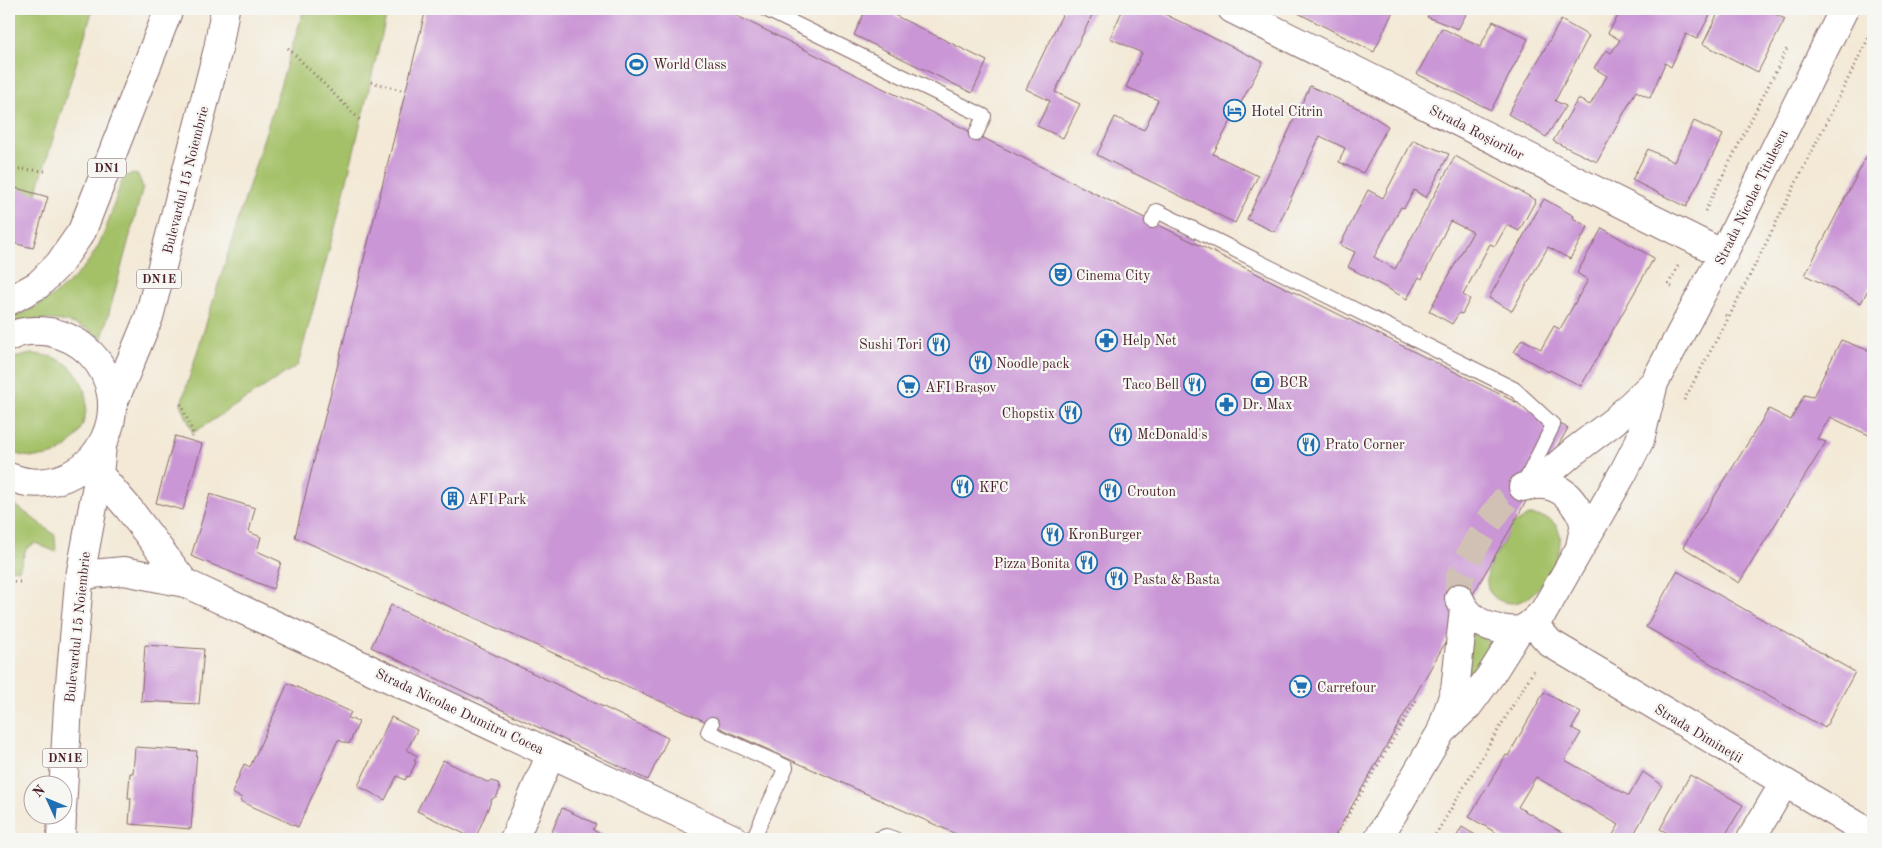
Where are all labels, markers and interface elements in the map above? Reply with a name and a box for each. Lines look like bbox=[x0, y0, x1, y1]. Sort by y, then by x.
sports icon: World Class bbox=[625, 52, 649, 76]
place label: World Class bbox=[653, 58, 727, 72]
hotel icon: Hotel Citrin bbox=[1223, 99, 1247, 123]
street label: Strada Roșiorilor bbox=[1427, 103, 1526, 163]
street label: Bulevardul 15 Noiembrie bbox=[161, 105, 211, 256]
place label: Hotel Citrin bbox=[1251, 105, 1324, 119]
street label: Strada Nicolae Titulescu bbox=[1713, 127, 1791, 268]
road number: DN1 bbox=[88, 158, 126, 178]
theatre icon: Cinema City bbox=[1048, 263, 1072, 287]
place label: Cinema City bbox=[1076, 269, 1151, 283]
road number: DN1E bbox=[136, 270, 182, 288]
pharmacy icon: Help Net bbox=[1094, 328, 1118, 352]
restaurant icon: Sushi Tori bbox=[926, 332, 950, 356]
place label: Help Net bbox=[1122, 334, 1177, 348]
place label: Sushi Tori bbox=[859, 338, 922, 352]
restaurant icon: Noodle pack bbox=[968, 351, 992, 375]
place label: Noodle pack bbox=[996, 357, 1070, 371]
bank icon: BCR bbox=[1251, 370, 1275, 394]
restaurant icon: Taco Bell bbox=[1183, 372, 1207, 396]
supermarket icon: AFI Brașov bbox=[897, 375, 921, 399]
place label: BCR bbox=[1279, 376, 1308, 390]
place label: Taco Bell bbox=[1122, 378, 1179, 392]
place label: AFI Brașov bbox=[925, 381, 997, 395]
pharmacy icon: Dr. Max bbox=[1214, 392, 1238, 416]
place label: Dr. Max bbox=[1242, 398, 1292, 412]
restaurant icon: Chopstix bbox=[1059, 401, 1083, 425]
place label: Chopstix bbox=[1002, 407, 1055, 421]
restaurant icon: McDonald's bbox=[1109, 422, 1133, 446]
place label: McDonald's bbox=[1137, 428, 1208, 442]
restaurant icon: Prato Corner bbox=[1297, 432, 1321, 456]
place label: Prato Corner bbox=[1325, 438, 1405, 452]
restaurant icon: KFC bbox=[951, 475, 975, 499]
restaurant icon: Crouton bbox=[1099, 479, 1123, 503]
place label: KFC bbox=[979, 481, 1008, 495]
place label: Crouton bbox=[1127, 485, 1176, 499]
building icon: AFI Park bbox=[440, 487, 464, 511]
place label: AFI Park bbox=[468, 493, 526, 507]
restaurant icon: KronBurger bbox=[1040, 522, 1064, 546]
place label: KronBurger bbox=[1068, 528, 1142, 542]
street label: Bulevardul 15 Noiembrie bbox=[63, 551, 93, 703]
restaurant icon: Pizza Bonita bbox=[1074, 551, 1098, 575]
place label: Pizza Bonita bbox=[994, 557, 1070, 571]
restaurant icon: Pasta & Basta bbox=[1105, 567, 1129, 591]
place label: Pasta & Basta bbox=[1133, 573, 1220, 587]
street label: Strada Nicolae Dumitru Cocea bbox=[373, 667, 546, 757]
supermarket icon: Carrefour bbox=[1289, 675, 1313, 699]
place label: Carrefour bbox=[1317, 681, 1376, 695]
street label: Strada Dimineții bbox=[1652, 702, 1745, 766]
road number: DN1E bbox=[42, 748, 88, 768]
north arrow bbox=[22, 776, 72, 826]
text: N bbox=[31, 783, 48, 800]

